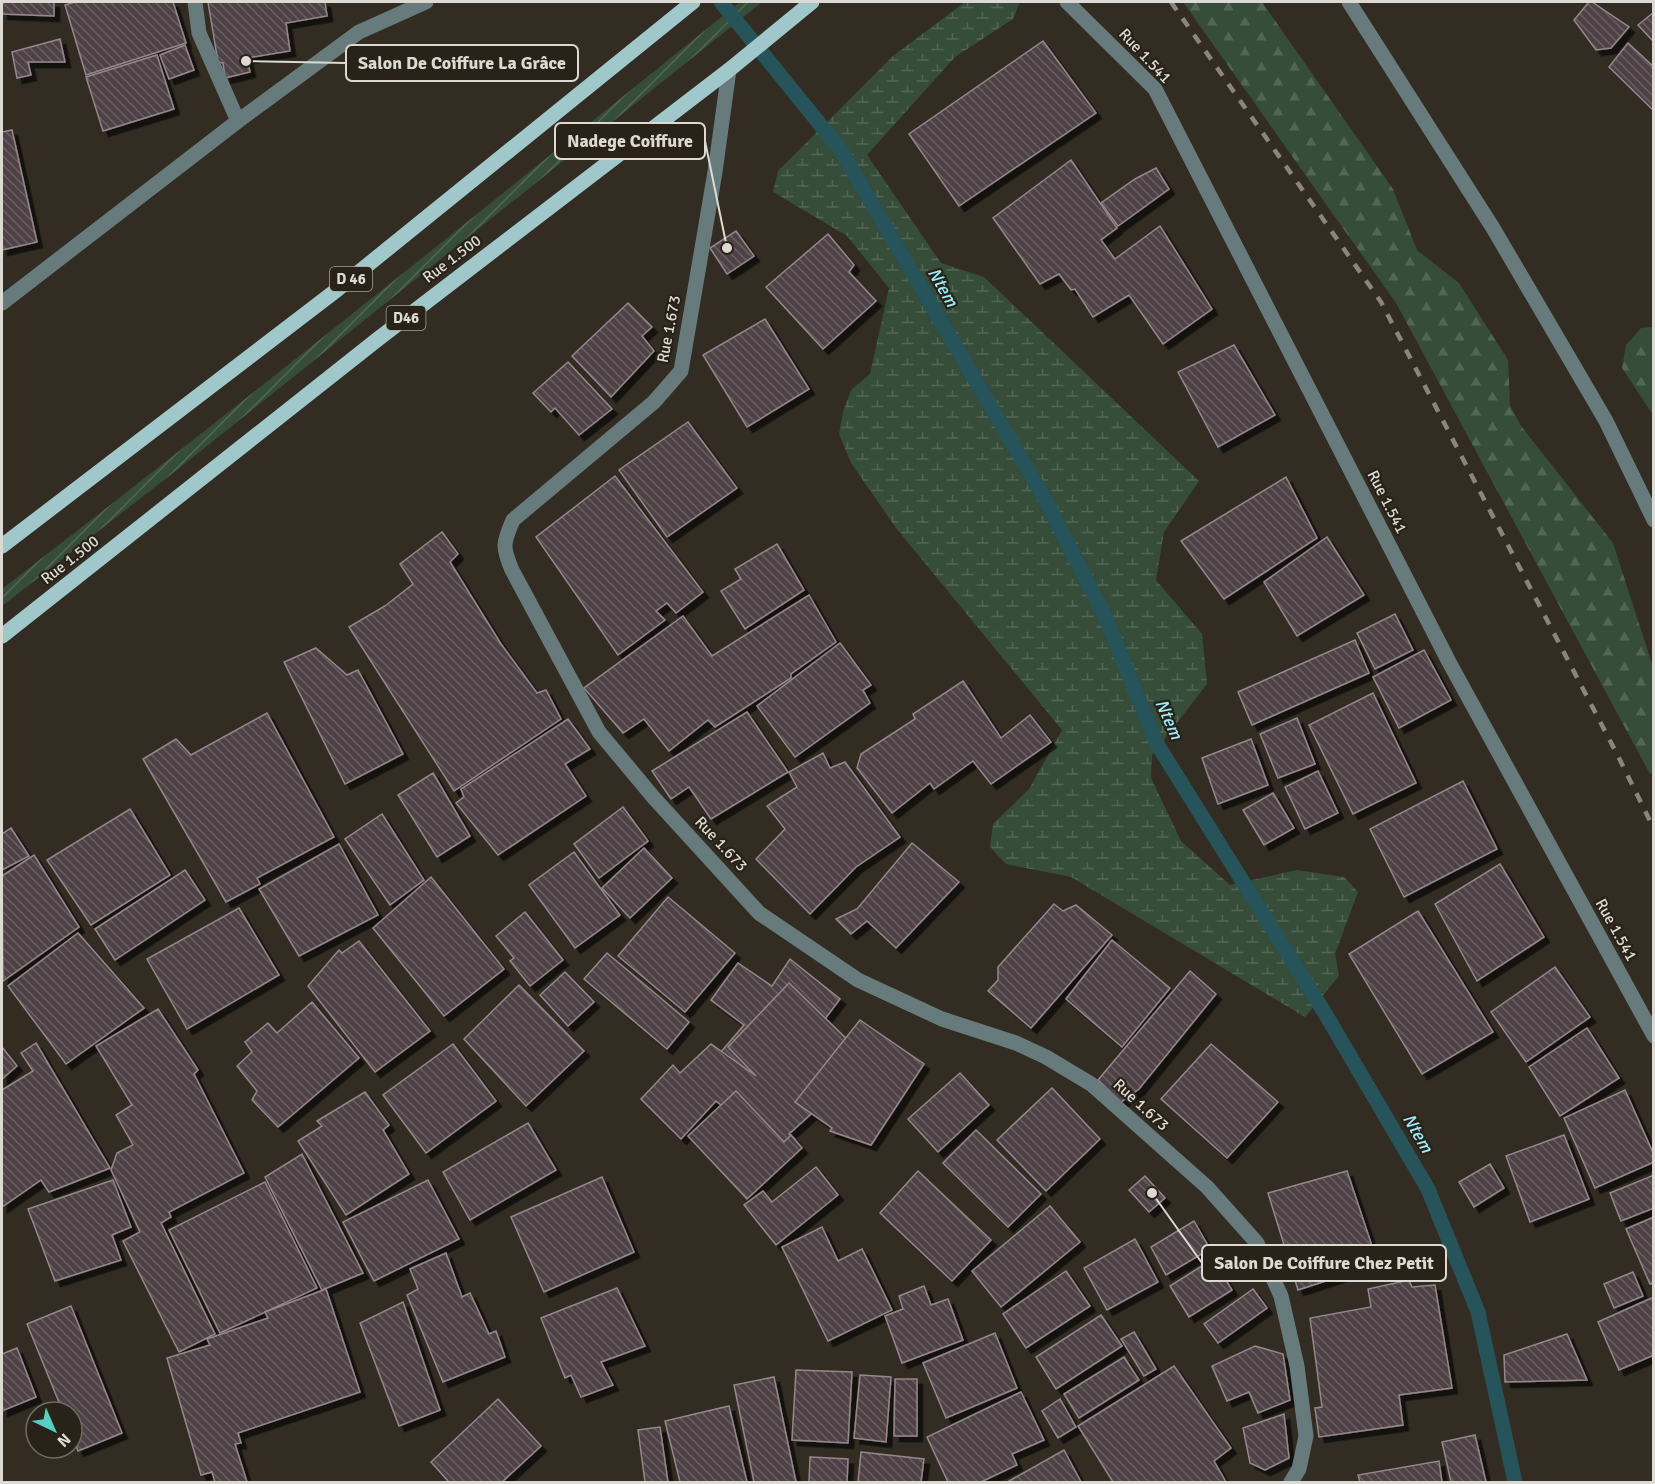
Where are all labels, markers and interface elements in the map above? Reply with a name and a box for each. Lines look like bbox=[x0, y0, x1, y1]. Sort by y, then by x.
street label: Rue 1.541 bbox=[1114, 24, 1176, 88]
callout: Salon De Coiffure La Grâce bbox=[346, 45, 578, 81]
text: Salon De Coiffure La Grâce bbox=[358, 52, 566, 74]
callout: Nadege Coiffure bbox=[555, 123, 705, 159]
text: Nadege Coiffure bbox=[567, 130, 693, 152]
street label: Rue 1.500 bbox=[419, 230, 485, 288]
water label: Ntem bbox=[923, 263, 963, 311]
road number: D 46 bbox=[330, 267, 372, 291]
street label: Rue 1.673 bbox=[653, 294, 685, 364]
road number: D46 bbox=[386, 306, 426, 330]
street label: Rue 1.541 bbox=[1363, 467, 1411, 537]
street label: Rue 1.500 bbox=[37, 531, 103, 589]
water label: Ntem bbox=[1150, 695, 1188, 743]
street label: Rue 1.673 bbox=[690, 812, 752, 876]
street label: Rue 1.541 bbox=[1591, 895, 1641, 965]
street label: Rue 1.673 bbox=[1109, 1075, 1173, 1135]
water label: Ntem bbox=[1398, 1109, 1438, 1157]
callout: Salon De Coiffure Chez Petit bbox=[1202, 1245, 1446, 1281]
text: Salon De Coiffure Chez Petit bbox=[1214, 1252, 1434, 1274]
north arrow bbox=[24, 1400, 84, 1460]
text: N bbox=[53, 1429, 75, 1451]

